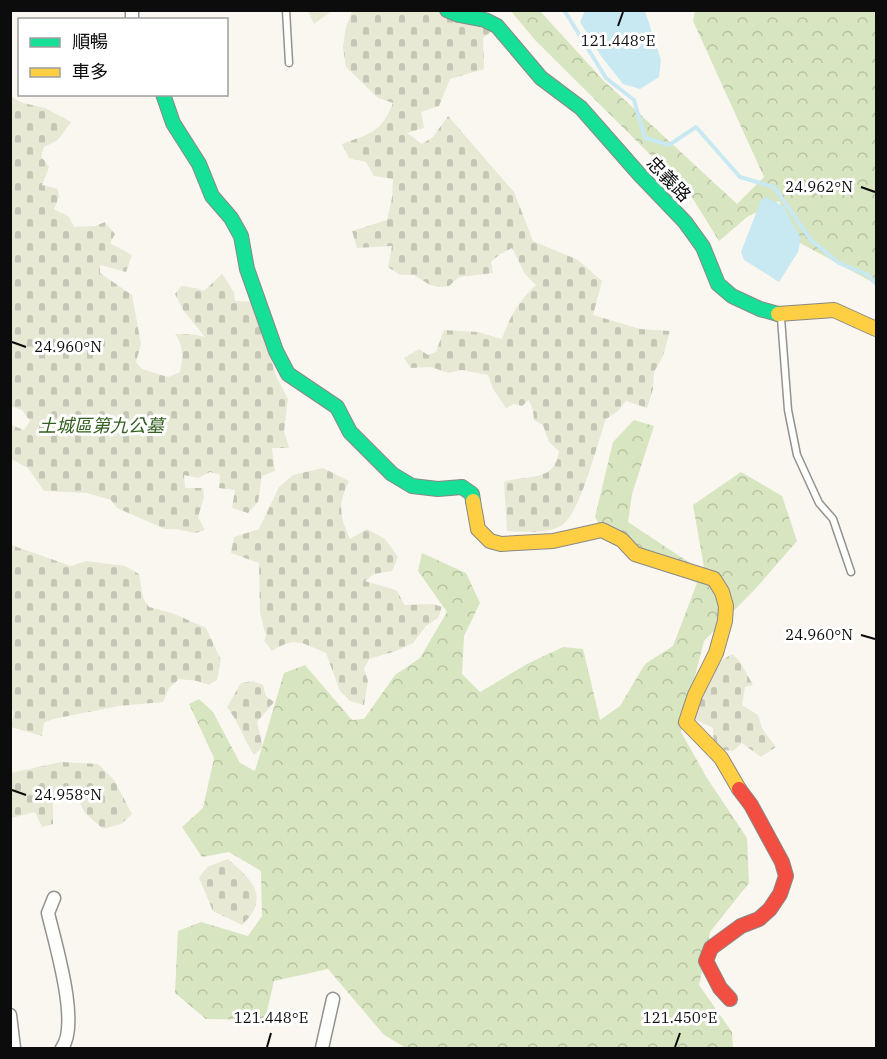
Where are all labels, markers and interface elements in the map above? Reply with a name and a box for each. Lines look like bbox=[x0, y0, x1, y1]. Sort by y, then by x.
legend bbox=[18, 18, 228, 96]
text: 順暢 bbox=[72, 30, 108, 53]
text: 121.448°E bbox=[581, 31, 655, 50]
text: 車多 bbox=[72, 60, 108, 83]
street label: 忠義路 bbox=[642, 152, 696, 206]
text: 24.962°N bbox=[785, 177, 853, 196]
text: 24.960°N bbox=[34, 337, 102, 356]
park label: 土城區第九公墓 bbox=[38, 414, 167, 437]
text: 24.960°N bbox=[785, 625, 853, 644]
text: 24.958°N bbox=[34, 785, 102, 804]
text: 121.448°E bbox=[234, 1008, 308, 1027]
text: 121.450°E bbox=[643, 1008, 717, 1027]

